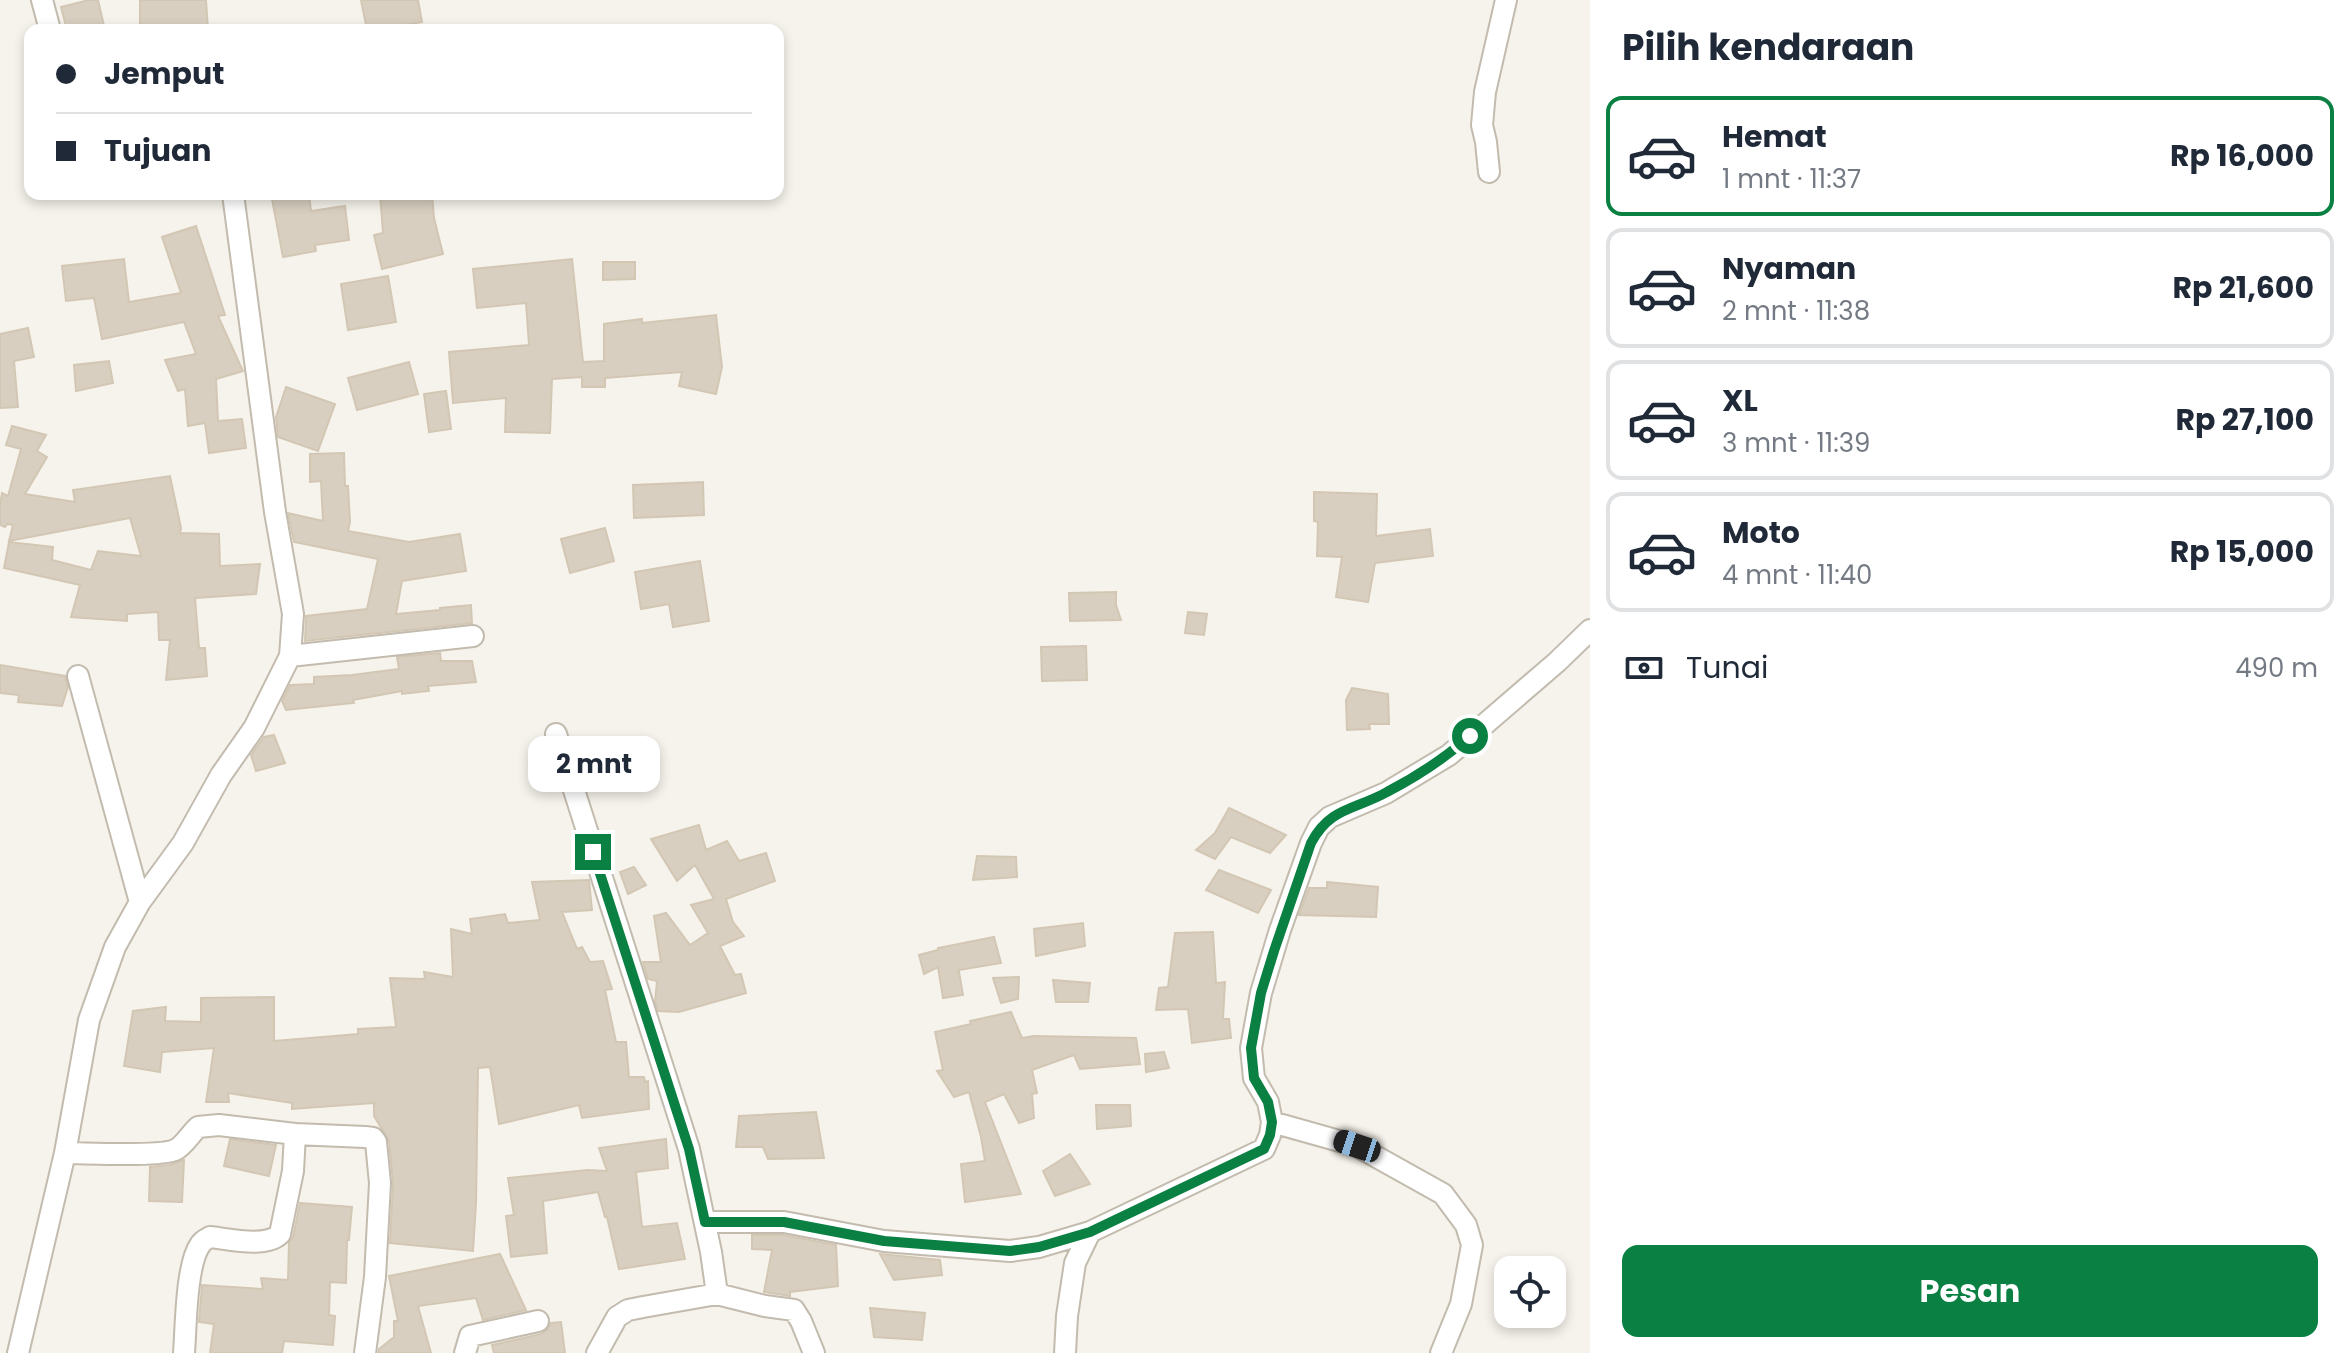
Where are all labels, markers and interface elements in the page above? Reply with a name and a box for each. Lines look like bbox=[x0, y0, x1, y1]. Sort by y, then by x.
text: Pilih kendaraan bbox=[1622, 22, 1914, 73]
text: Jemput bbox=[104, 52, 224, 95]
text: Hemat bbox=[1722, 115, 1827, 158]
icon: car bbox=[1626, 120, 1698, 192]
text: Tujuan bbox=[104, 129, 212, 172]
text: Rp 16,000 bbox=[2170, 134, 2314, 177]
text: 1 mnt · 11:37 bbox=[1722, 161, 1861, 197]
text: Nyaman bbox=[1722, 247, 1856, 290]
icon: car bbox=[1626, 252, 1698, 324]
text: Rp 21,600 bbox=[2172, 266, 2314, 309]
text: 2 mnt · 11:38 bbox=[1722, 293, 1870, 329]
text: XL bbox=[1722, 379, 1758, 422]
icon: car bbox=[1626, 384, 1698, 456]
text: Rp 27,100 bbox=[2176, 398, 2314, 441]
text: 3 mnt · 11:39 bbox=[1722, 425, 1870, 461]
text: Moto bbox=[1722, 511, 1800, 554]
icon: car bbox=[1626, 516, 1698, 588]
text: Rp 15,000 bbox=[2170, 530, 2314, 573]
text: 4 mnt · 11:40 bbox=[1722, 557, 1872, 593]
icon: cash bbox=[1622, 646, 1666, 690]
text: Tunai bbox=[1686, 646, 1768, 689]
text: 490 m bbox=[2235, 650, 2318, 686]
route start bbox=[1452, 718, 1488, 754]
callout: 2 mnt bbox=[527, 736, 659, 792]
text: 2 mnt bbox=[556, 746, 632, 782]
route end bbox=[575, 834, 611, 870]
car bbox=[1330, 1127, 1384, 1165]
button: Pesan bbox=[1622, 1245, 2318, 1337]
map controls bbox=[1494, 1256, 1566, 1328]
button: locate bbox=[1494, 1256, 1566, 1328]

